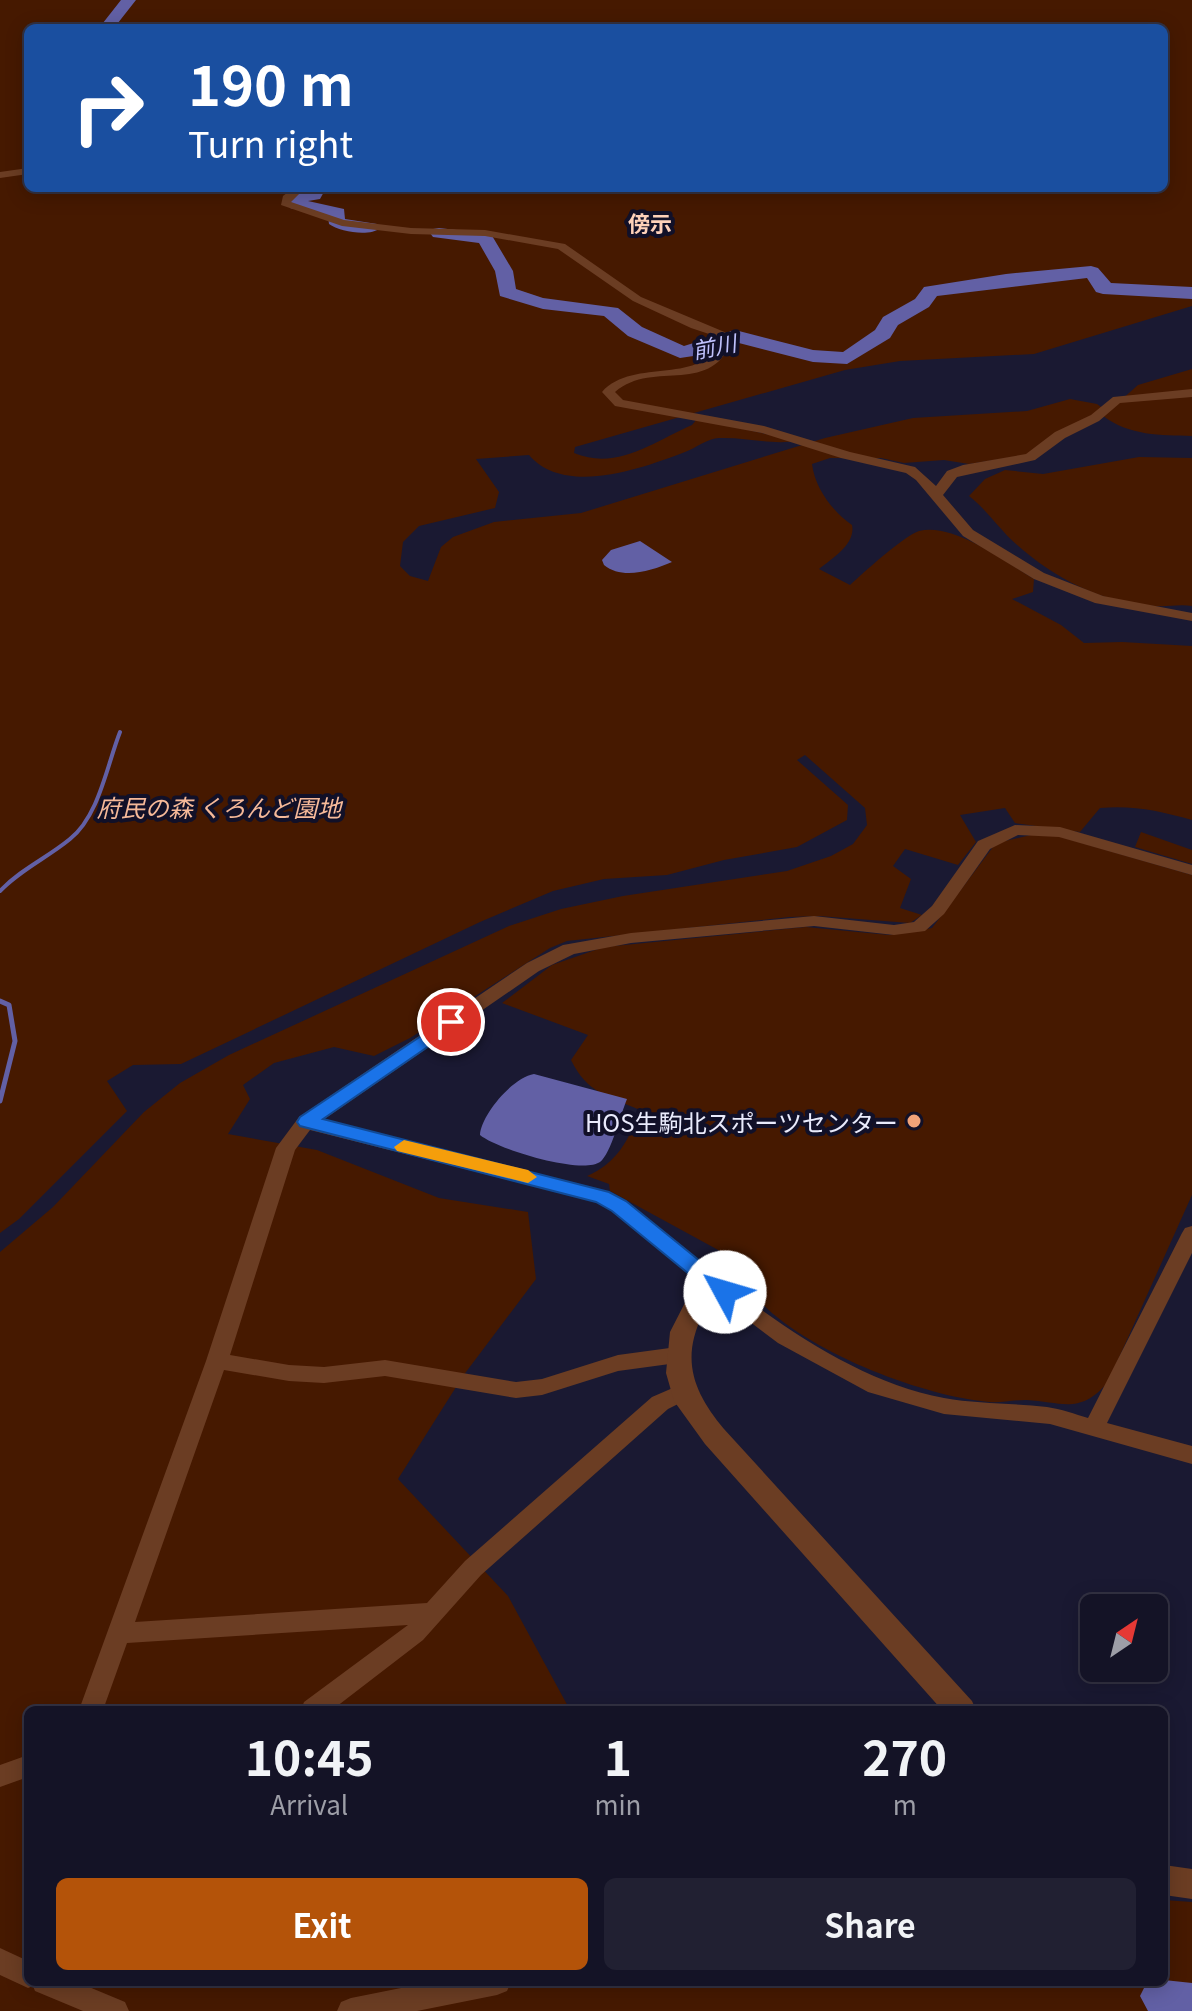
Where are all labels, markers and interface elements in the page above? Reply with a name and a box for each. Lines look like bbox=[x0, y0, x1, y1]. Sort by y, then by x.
text: 190 m bbox=[188, 41, 354, 122]
icon: right bbox=[56, 56, 160, 160]
text: Turn right bbox=[188, 116, 353, 168]
district label: 傍示 bbox=[628, 206, 672, 238]
water label: 前川 bbox=[689, 325, 741, 365]
park label: 府民の森 くろんど園地 bbox=[97, 789, 344, 824]
pin bbox=[417, 988, 485, 1056]
icon: arrive bbox=[429, 1000, 473, 1044]
place label: HOS生駒北スポーツセンター bbox=[585, 1104, 898, 1139]
marker: HOS生駒北スポーツセンター bbox=[905, 1112, 923, 1130]
position arrow bbox=[683, 1250, 767, 1334]
north arrow bbox=[1080, 1594, 1168, 1682]
map controls bbox=[1080, 1594, 1168, 1682]
text: 10:45 bbox=[245, 1720, 374, 1790]
text: 1 bbox=[604, 1720, 632, 1790]
text: 270 bbox=[862, 1720, 947, 1790]
text: Arrival bbox=[270, 1785, 348, 1822]
text: min bbox=[594, 1785, 641, 1822]
text: m bbox=[893, 1785, 917, 1822]
button: Exit bbox=[56, 1878, 588, 1970]
button: Share bbox=[604, 1878, 1136, 1970]

